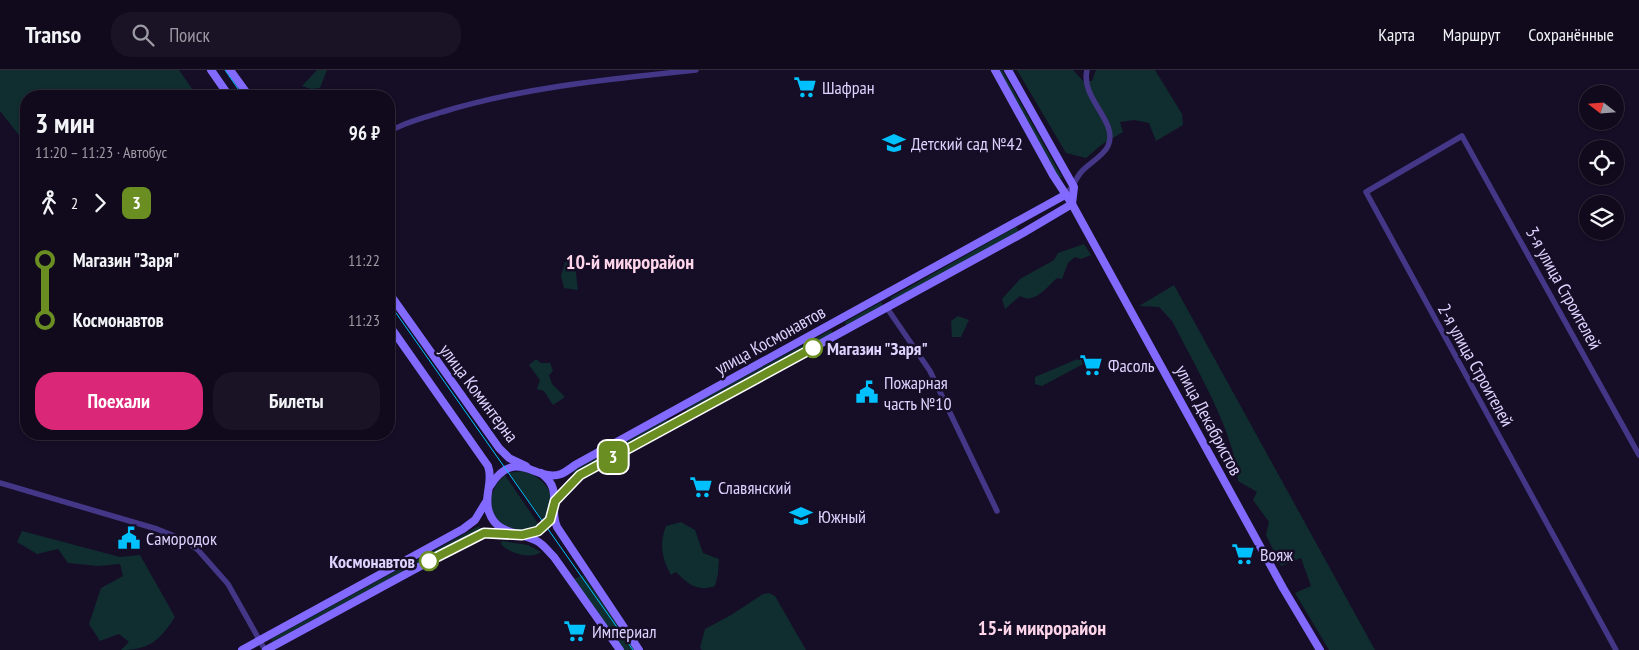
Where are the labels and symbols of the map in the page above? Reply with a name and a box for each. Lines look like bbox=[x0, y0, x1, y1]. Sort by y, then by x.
supermarket icon: Шафран bbox=[792, 74, 818, 100]
place label: Шафран bbox=[822, 76, 875, 99]
north arrow bbox=[1579, 85, 1624, 130]
school or university icon: Детский сад №42 bbox=[881, 130, 907, 156]
place label: Детский сад №42 bbox=[911, 132, 1023, 155]
street label: 3-я улица Строителей bbox=[1521, 223, 1607, 353]
district label: 10-й микрорайон bbox=[566, 249, 694, 275]
street label: улица Космонавтов bbox=[711, 300, 829, 380]
street label: 2-я улица Строителей bbox=[1433, 300, 1519, 430]
place label: Магазин "Заря" bbox=[827, 337, 928, 360]
marker: Магазин "Заря" bbox=[803, 338, 823, 358]
street label: улица Коминтерна bbox=[434, 339, 524, 447]
supermarket icon: Фасоль bbox=[1078, 352, 1104, 378]
place label: Фасоль bbox=[1108, 354, 1155, 377]
street label: улица Декабристов bbox=[1170, 361, 1248, 479]
place label: Пожарная часть №10 bbox=[884, 371, 951, 415]
public building icon: Пожарная часть №10 bbox=[854, 379, 880, 405]
line badge: 3 bbox=[597, 441, 629, 473]
supermarket icon: Славянский bbox=[688, 474, 714, 500]
place label: Славянский bbox=[718, 476, 791, 499]
school or university icon: Южный bbox=[788, 503, 814, 529]
place label: Южный bbox=[818, 505, 866, 528]
public building icon: Самородок bbox=[116, 525, 142, 551]
place label: Самородок bbox=[146, 527, 217, 550]
supermarket icon: Вояж bbox=[1230, 541, 1256, 567]
place label: Вояж bbox=[1260, 543, 1293, 566]
place label: Космонавтов bbox=[329, 550, 415, 573]
marker: Космонавтов bbox=[419, 551, 439, 571]
district label: 15-й микрорайон bbox=[978, 615, 1106, 641]
supermarket icon: Империал bbox=[562, 618, 588, 644]
place label: Империал bbox=[592, 620, 657, 643]

